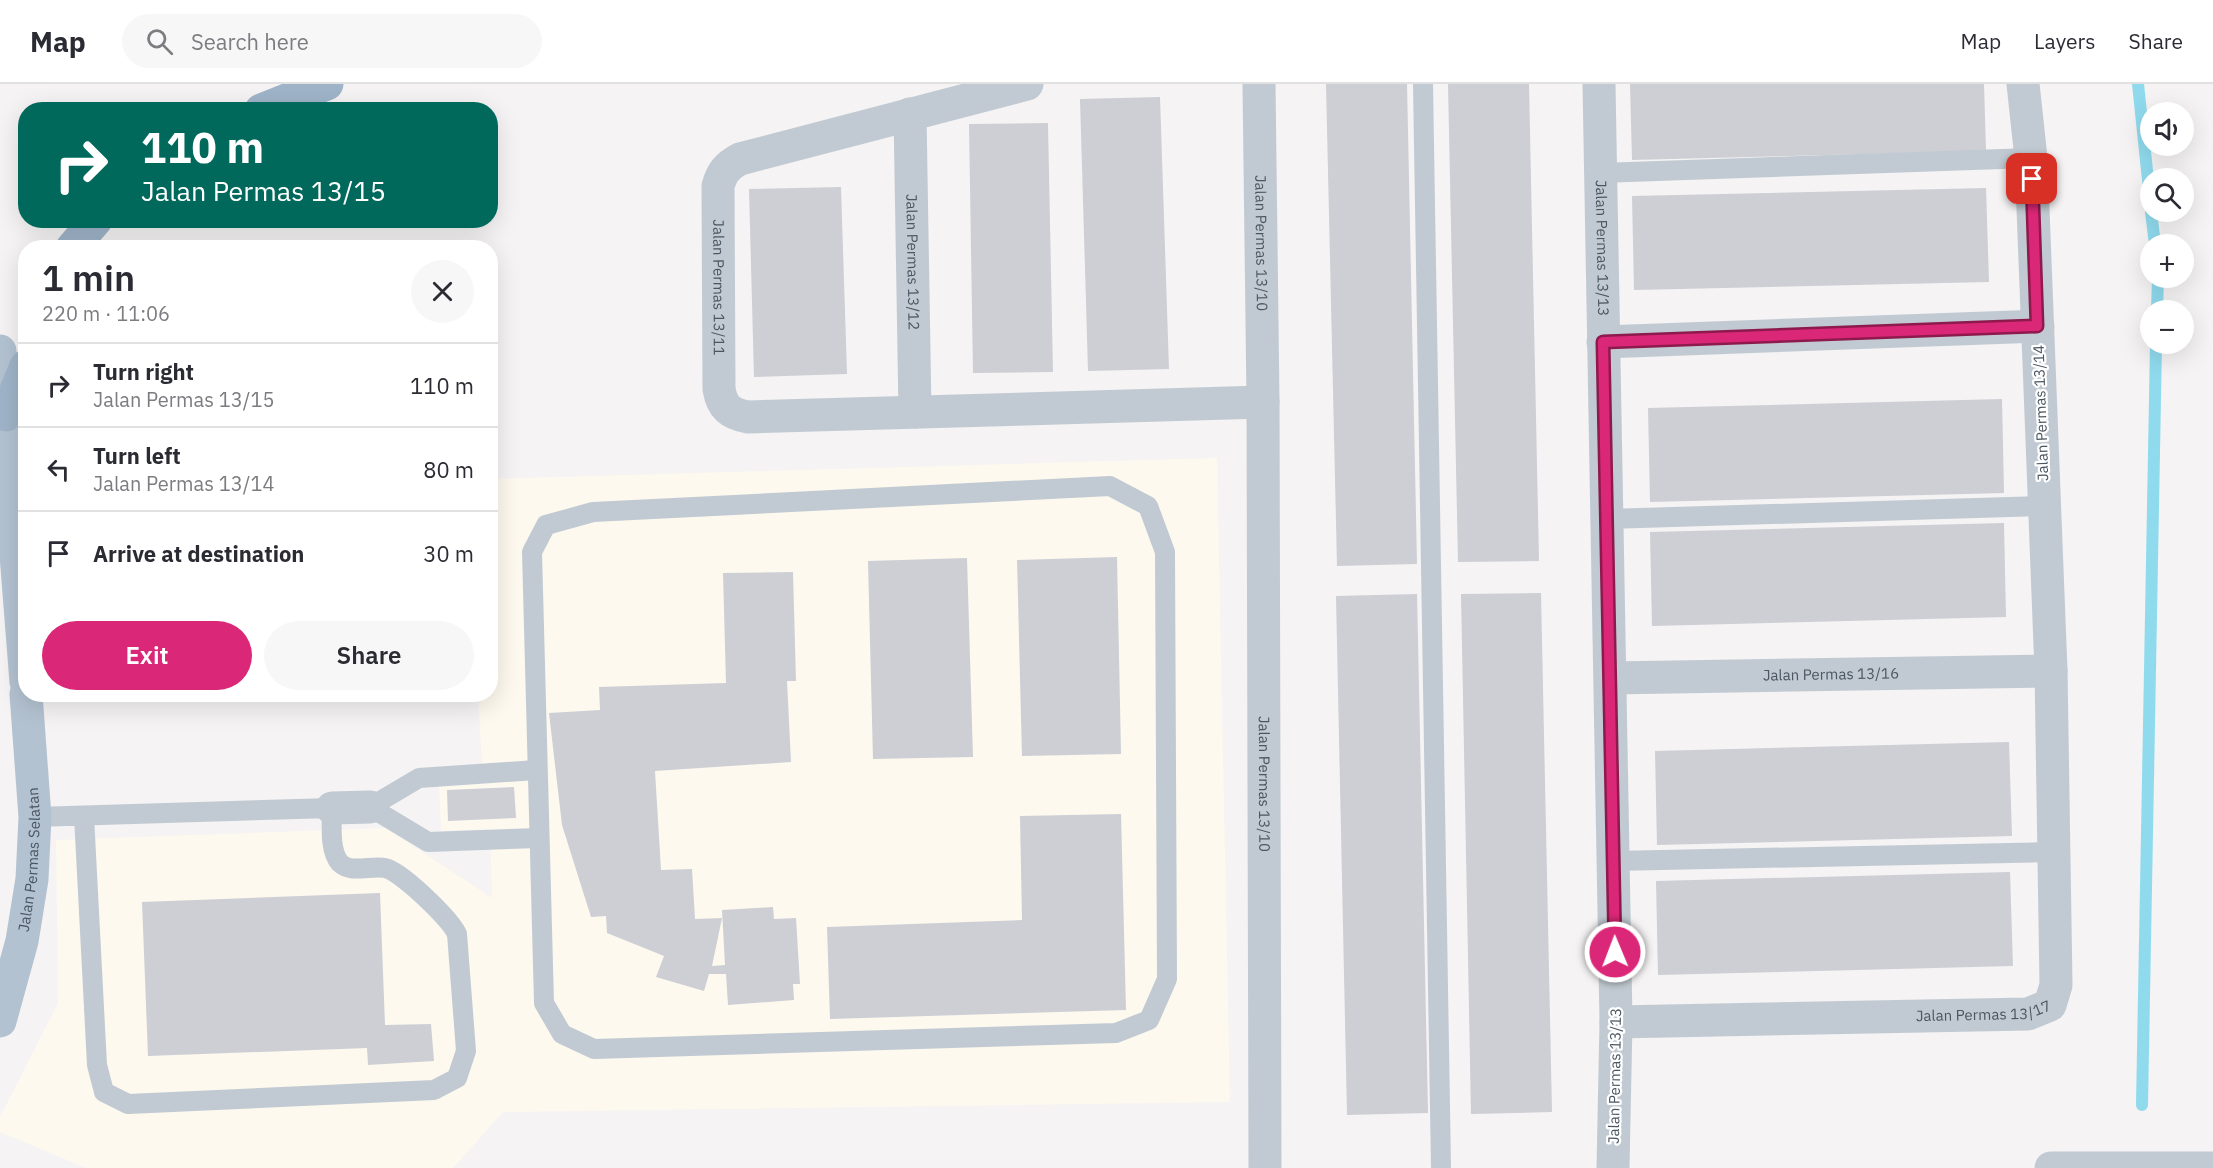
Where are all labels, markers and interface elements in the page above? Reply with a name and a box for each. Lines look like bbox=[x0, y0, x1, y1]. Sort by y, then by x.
search box bbox=[122, 14, 542, 68]
text: Map bbox=[30, 23, 86, 60]
icon: search bbox=[143, 25, 176, 58]
text: Search here bbox=[191, 27, 309, 56]
text: Map bbox=[1961, 27, 2001, 55]
text: Layers bbox=[2034, 27, 2096, 55]
text: Share bbox=[2129, 27, 2183, 55]
map controls bbox=[2140, 102, 2194, 354]
button: sound bbox=[2140, 102, 2194, 156]
text: 110 m bbox=[141, 120, 264, 175]
icon: right bbox=[42, 126, 120, 204]
pin bbox=[2006, 153, 2057, 204]
icon: arrive bbox=[2015, 162, 2048, 195]
button: search bbox=[2140, 168, 2194, 222]
text: Jalan Permas 13/15 bbox=[141, 173, 386, 208]
street label: Jalan Permas 13/10 bbox=[1251, 175, 1272, 311]
street label: Jalan Permas 13/13 bbox=[1592, 180, 1613, 316]
street label: Jalan Permas 13/12 bbox=[902, 194, 924, 330]
street label: Jalan Permas 13/11 bbox=[709, 219, 729, 355]
button: + bbox=[2140, 234, 2194, 288]
text: 1 min bbox=[42, 254, 135, 301]
button: close bbox=[411, 260, 474, 323]
text: 220 m · 11:06 bbox=[42, 300, 170, 327]
button: − bbox=[2140, 300, 2194, 354]
street label: Jalan Permas 13/14 bbox=[2029, 345, 2052, 481]
text: Turn right bbox=[93, 357, 194, 386]
icon: right bbox=[42, 369, 75, 402]
text: 110 m bbox=[410, 371, 474, 400]
text: Jalan Permas 13/15 bbox=[93, 386, 274, 413]
text: Turn left bbox=[93, 441, 181, 470]
icon: left bbox=[42, 453, 75, 486]
text: 80 m bbox=[423, 455, 474, 484]
text: Jalan Permas 13/14 bbox=[93, 470, 274, 497]
icon: arrive bbox=[42, 537, 75, 570]
text: Arrive at destination bbox=[93, 539, 304, 568]
text: 30 m bbox=[423, 539, 474, 568]
button: Exit bbox=[42, 621, 252, 690]
button: Share bbox=[264, 621, 474, 690]
street label: Jalan Permas 13/16 bbox=[1763, 663, 1899, 685]
street label: Jalan Permas 13/10 bbox=[1255, 716, 1274, 852]
street label: Jalan Permas Selatan bbox=[14, 787, 44, 933]
position arrow bbox=[1583, 920, 1647, 984]
street label: Jalan Permas 13/17 bbox=[1916, 996, 2054, 1025]
street label: Jalan Permas 13/13 bbox=[1604, 1008, 1625, 1144]

